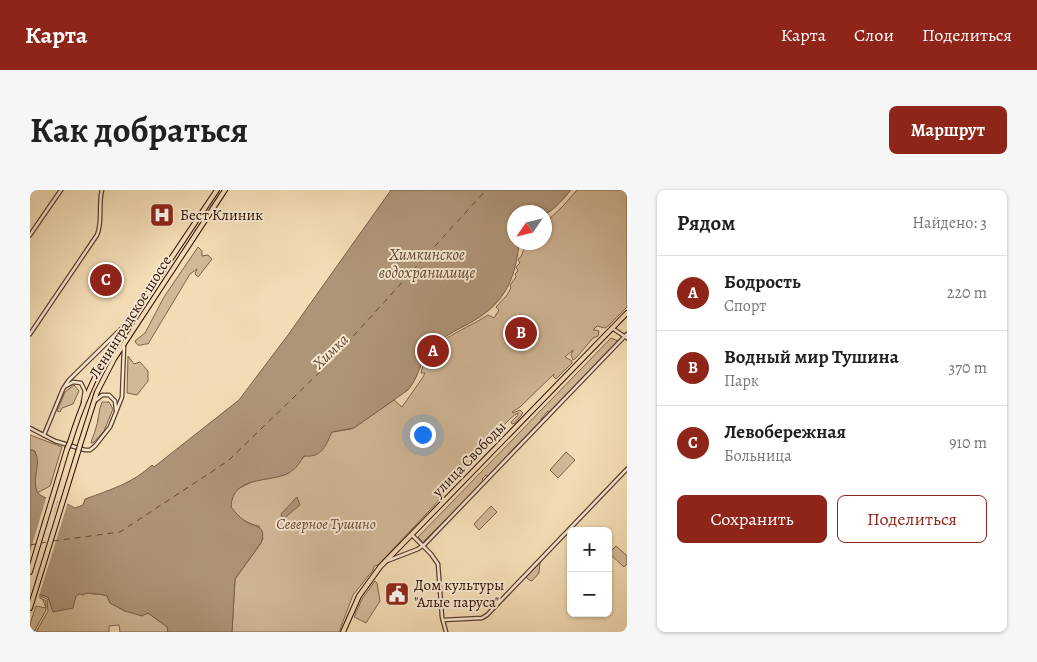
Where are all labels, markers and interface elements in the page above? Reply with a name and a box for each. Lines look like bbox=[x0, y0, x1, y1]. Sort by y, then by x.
text: Карта bbox=[25, 19, 87, 51]
text: Карта bbox=[781, 23, 826, 47]
text: Слои bbox=[854, 23, 894, 47]
text: Поделиться bbox=[922, 23, 1012, 47]
text: Как добраться bbox=[30, 106, 248, 154]
button: Маршрут bbox=[889, 106, 1007, 154]
hospital icon: Бест Клиник bbox=[149, 202, 175, 228]
place label: Бест Клиник bbox=[180, 205, 263, 225]
north arrow bbox=[507, 205, 552, 250]
text: Рядом bbox=[677, 209, 735, 237]
text: Найдено: 3 bbox=[912, 212, 987, 234]
water label: Химкинское водохранилище bbox=[379, 244, 476, 284]
street label: Ленинградское шоссе bbox=[84, 252, 176, 382]
pin: C bbox=[90, 261, 122, 299]
text: Бодрость bbox=[724, 269, 801, 295]
text: A bbox=[688, 282, 698, 304]
text: 220 m bbox=[947, 282, 987, 304]
text: Спорт bbox=[724, 295, 766, 317]
pin: B bbox=[505, 314, 537, 352]
water label: Химка bbox=[307, 329, 353, 375]
pin: A bbox=[417, 332, 449, 370]
text: Водный мир Тушина bbox=[724, 344, 899, 370]
text: B bbox=[688, 357, 698, 379]
text: 370 m bbox=[949, 357, 987, 379]
text: Парк bbox=[724, 370, 759, 392]
street label: улица Свободы bbox=[427, 417, 510, 502]
text: Левобережная bbox=[724, 419, 846, 445]
your location bbox=[410, 422, 436, 448]
text: C bbox=[688, 432, 698, 454]
text: 910 m bbox=[949, 432, 987, 454]
text: Больница bbox=[724, 445, 792, 467]
button: Сохранить bbox=[677, 495, 827, 543]
button: Поделиться bbox=[837, 495, 987, 543]
park label: Северное Тушино bbox=[276, 514, 376, 534]
map controls bbox=[567, 527, 612, 617]
button: + bbox=[567, 527, 612, 572]
button: − bbox=[567, 572, 612, 617]
place label: Дом культуры "Алые паруса" bbox=[414, 575, 504, 612]
public building icon: Дом культуры "Алые паруса" bbox=[384, 581, 410, 607]

